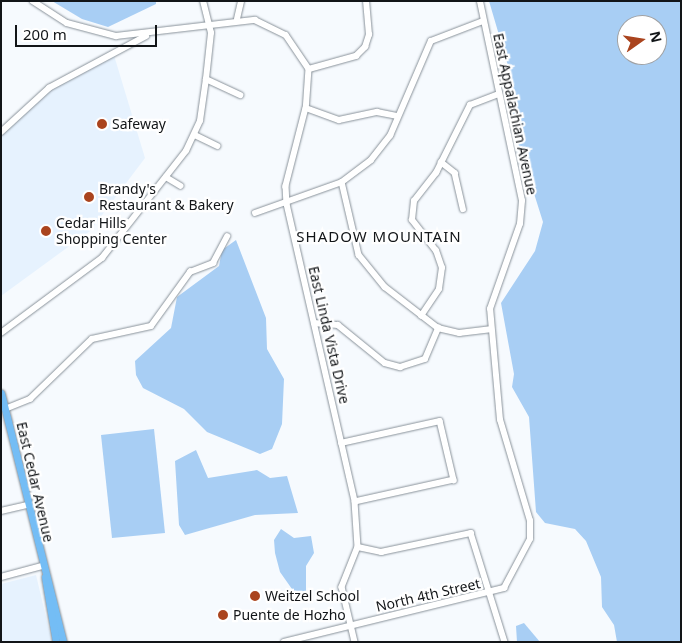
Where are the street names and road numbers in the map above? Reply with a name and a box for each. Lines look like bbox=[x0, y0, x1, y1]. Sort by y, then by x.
street label: East Appalachian Avenue bbox=[490, 32, 540, 196]
street label: East Linda Vista Drive bbox=[305, 265, 353, 405]
street label: East Cedar Avenue bbox=[13, 420, 57, 544]
street label: North 4th Street bbox=[374, 575, 482, 615]

